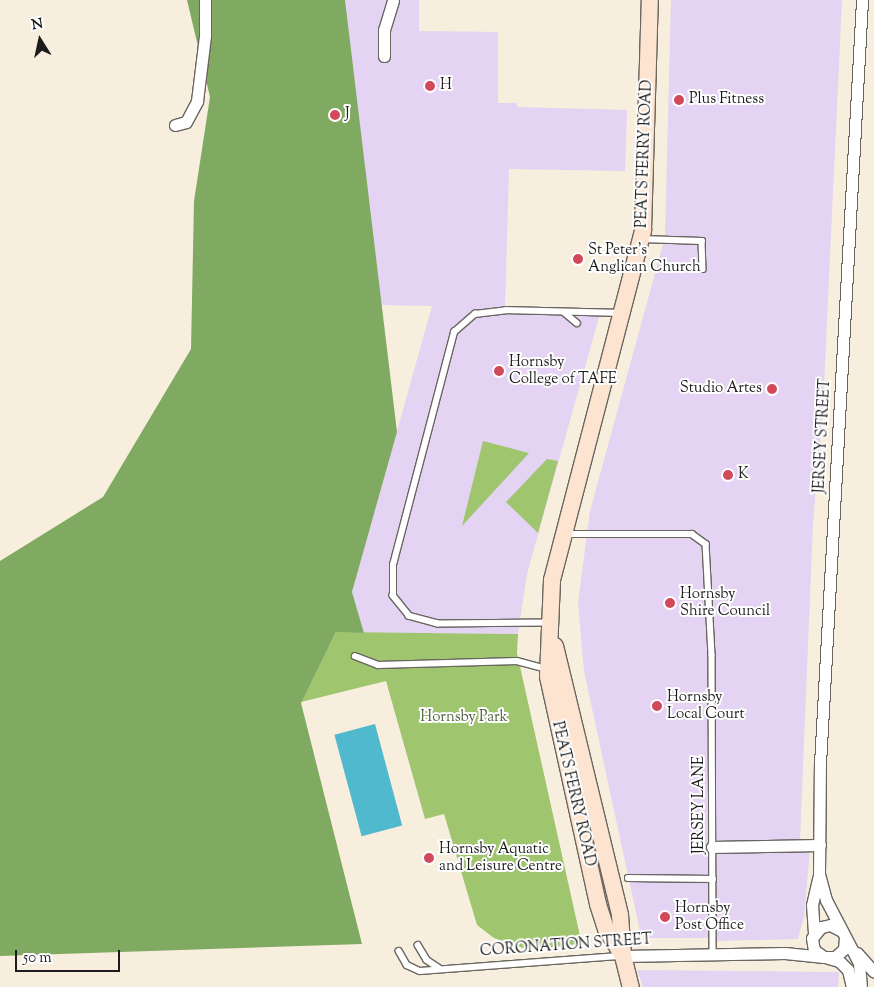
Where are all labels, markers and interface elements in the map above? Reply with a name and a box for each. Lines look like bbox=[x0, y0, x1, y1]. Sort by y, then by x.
text: N bbox=[30, 14, 45, 36]
north arrow bbox=[15, 15, 65, 65]
place label: H bbox=[440, 77, 452, 95]
marker: H bbox=[424, 80, 436, 92]
street label: PEATS FERRY ROAD bbox=[633, 80, 657, 228]
place label: Plus Fitness bbox=[689, 91, 764, 109]
marker: Plus Fitness bbox=[673, 94, 685, 106]
place label: J bbox=[345, 106, 349, 124]
marker: J bbox=[329, 109, 341, 121]
place label: St Peter's Anglican Church bbox=[588, 241, 701, 276]
marker: St Peter's Anglican Church bbox=[572, 253, 584, 265]
place label: Hornsby College of TAFE bbox=[509, 353, 617, 388]
marker: Hornsby College of TAFE bbox=[493, 365, 505, 377]
street label: JERSEY STREET bbox=[811, 378, 835, 494]
place label: Studio Artes bbox=[680, 380, 762, 398]
marker: Studio Artes bbox=[766, 383, 778, 395]
place label: K bbox=[738, 466, 749, 484]
marker: K bbox=[722, 469, 734, 481]
place label: Hornsby Shire Council bbox=[680, 585, 770, 620]
marker: Hornsby Shire Council bbox=[664, 597, 676, 609]
place label: Hornsby Local Court bbox=[667, 688, 745, 723]
marker: Hornsby Local Court bbox=[651, 700, 663, 712]
park label: Hornsby Park bbox=[420, 709, 508, 727]
street label: PEATS FERRY ROAD bbox=[548, 720, 598, 868]
street label: JERSEY LANE bbox=[691, 756, 709, 854]
place label: Hornsby Aquatic and Leisure Centre bbox=[439, 840, 562, 875]
marker: Hornsby Aquatic and Leisure Centre bbox=[423, 852, 435, 864]
place label: Hornsby Post Office bbox=[675, 899, 744, 934]
marker: Hornsby Post Office bbox=[659, 911, 671, 923]
street label: CORONATION STREET bbox=[479, 931, 653, 961]
scale bar bbox=[18, 940, 122, 972]
text: 50 m bbox=[23, 948, 52, 969]

